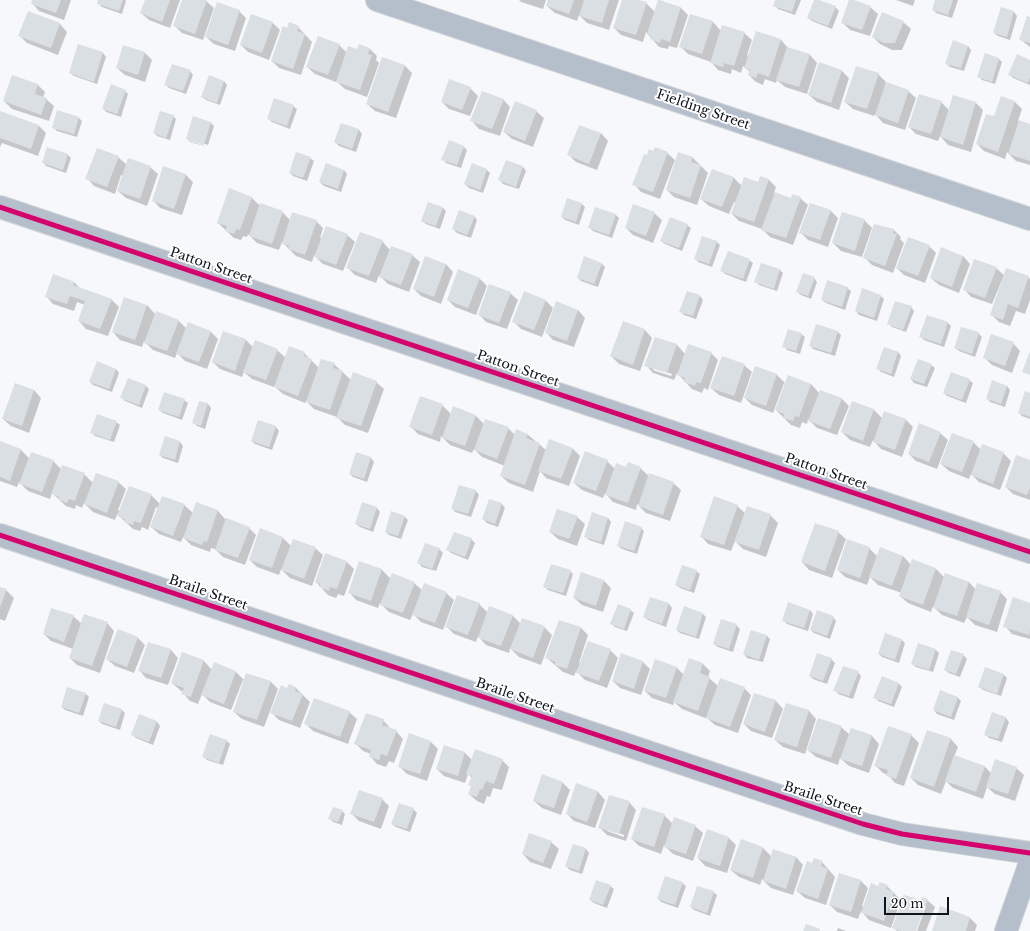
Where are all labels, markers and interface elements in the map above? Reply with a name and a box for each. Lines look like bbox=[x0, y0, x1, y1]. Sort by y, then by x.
street label: Fielding Street bbox=[654, 87, 752, 133]
street label: Patton Street bbox=[168, 245, 254, 287]
street label: Patton Street bbox=[475, 348, 561, 390]
street label: Patton Street bbox=[783, 451, 869, 493]
street label: Braile Street bbox=[167, 572, 249, 614]
street label: Braile Street bbox=[474, 675, 556, 717]
street label: Braile Street bbox=[781, 779, 865, 819]
scale bar bbox=[886, 889, 951, 915]
text: 20 m bbox=[891, 896, 923, 911]

